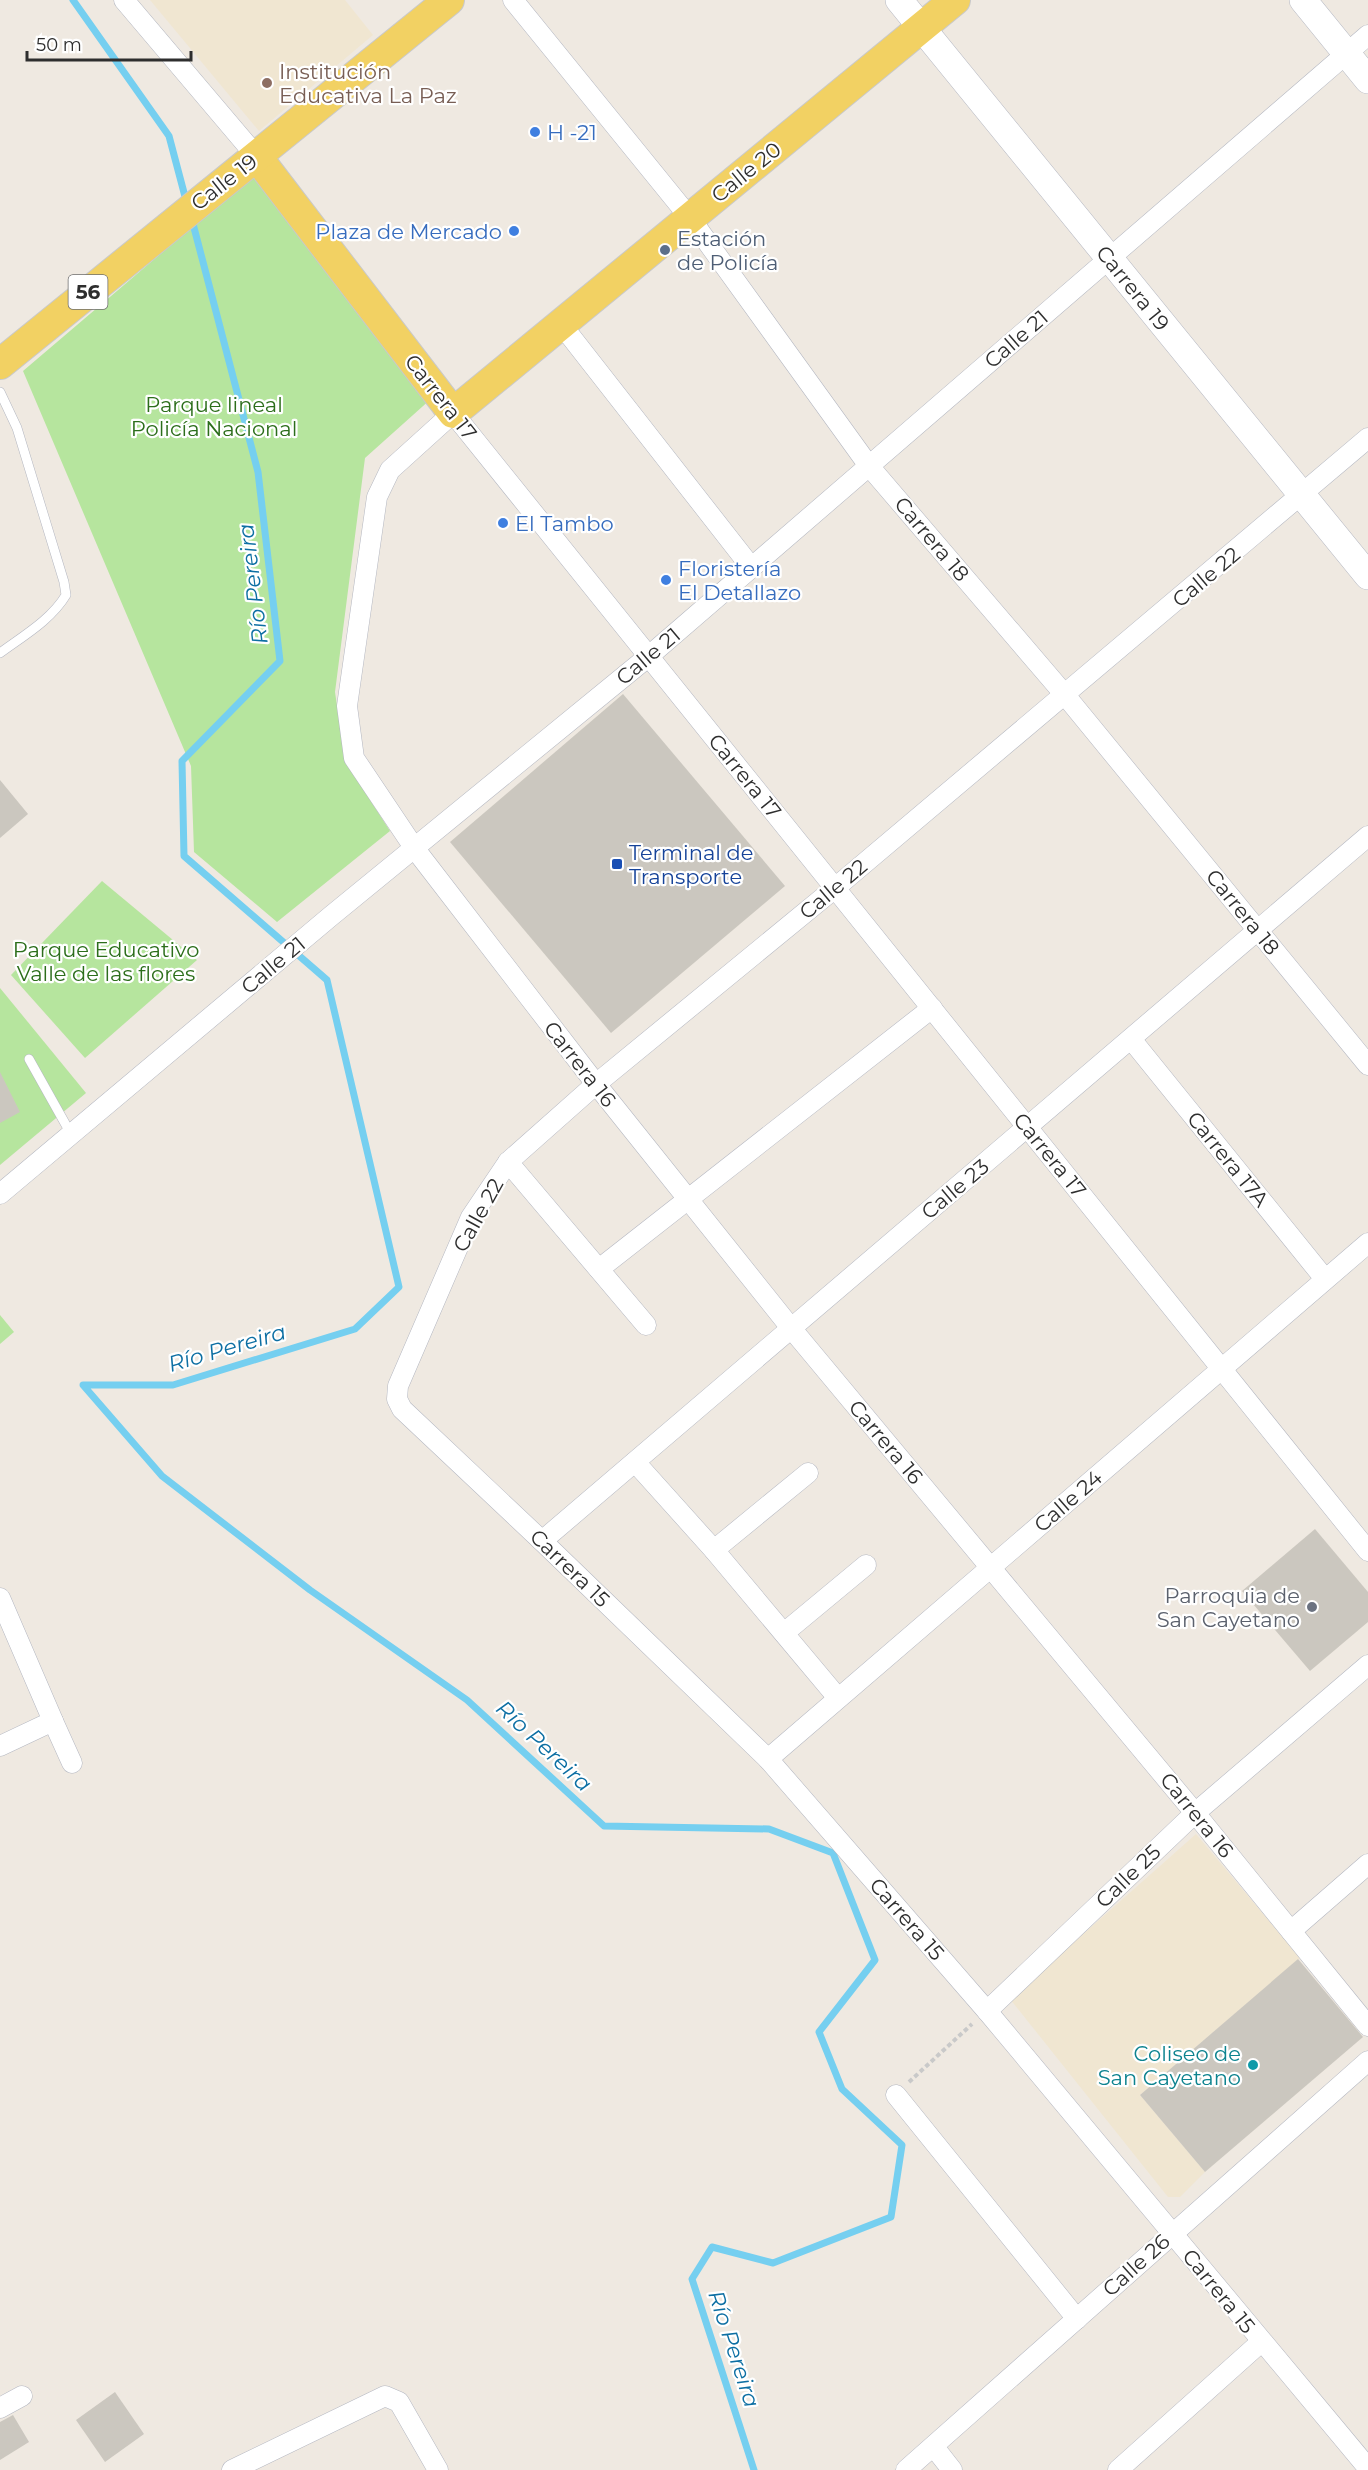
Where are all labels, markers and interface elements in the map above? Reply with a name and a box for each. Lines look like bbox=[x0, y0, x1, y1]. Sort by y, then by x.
scale bar bbox=[27, 24, 190, 62]
text: 50 m bbox=[36, 34, 82, 56]
place label: Institución Educativa La Paz bbox=[279, 59, 457, 108]
marker: Institución Educativa La Paz bbox=[260, 76, 274, 90]
place label: H -21 bbox=[547, 120, 597, 145]
marker: H -21 bbox=[528, 125, 542, 139]
street label: Calle 20 bbox=[706, 136, 786, 208]
street label: Calle 19 bbox=[186, 148, 262, 216]
place label: Plaza de Mercado bbox=[315, 219, 502, 244]
marker: Plaza de Mercado bbox=[507, 224, 521, 238]
place label: Estación de Policía bbox=[677, 226, 778, 275]
street label: Carrera 19 bbox=[1091, 240, 1175, 336]
marker: Estación de Policía bbox=[658, 243, 672, 257]
road number: 56 bbox=[68, 275, 107, 309]
street label: Calle 21 bbox=[979, 305, 1053, 373]
street label: Carrera 17 bbox=[400, 349, 482, 445]
park label: Parque lineal Policía Nacional bbox=[131, 392, 297, 441]
street label: Carrera 18 bbox=[889, 492, 975, 586]
place label: El Tambo bbox=[515, 511, 614, 536]
marker: El Tambo bbox=[496, 516, 510, 530]
water label: Río Pereira bbox=[232, 522, 274, 646]
street label: Calle 22 bbox=[1167, 542, 1245, 612]
place label: Floristería El Detallazo bbox=[678, 556, 801, 605]
marker: Floristería El Detallazo bbox=[659, 573, 673, 587]
street label: Calle 21 bbox=[611, 622, 685, 690]
street label: Carrera 17 bbox=[703, 729, 787, 823]
place label: Terminal de Transporte bbox=[629, 840, 753, 889]
street label: Calle 22 bbox=[794, 854, 872, 924]
marker: Terminal de Transporte bbox=[610, 857, 624, 871]
street label: Carrera 18 bbox=[1201, 864, 1285, 960]
street label: Calle 21 bbox=[236, 931, 310, 999]
park label: Parque Educativo Valle de las flores bbox=[13, 937, 199, 986]
street label: Carrera 16 bbox=[539, 1016, 621, 1112]
street label: Carrera 17A bbox=[1182, 1106, 1275, 1212]
street label: Carrera 17 bbox=[1008, 1108, 1092, 1202]
street label: Calle 23 bbox=[916, 1154, 994, 1224]
street label: Calle 22 bbox=[448, 1174, 508, 1256]
water label: Río Pereira bbox=[165, 1318, 289, 1378]
street label: Carrera 16 bbox=[844, 1395, 929, 1489]
street label: Calle 24 bbox=[1029, 1465, 1107, 1537]
street label: Carrera 15 bbox=[525, 1524, 615, 1612]
place label: Parroquia de San Cayetano bbox=[1157, 1583, 1300, 1632]
marker: Parroquia de San Cayetano bbox=[1305, 1600, 1319, 1614]
water label: Río Pereira bbox=[490, 1695, 598, 1797]
street label: Carrera 16 bbox=[1155, 1767, 1239, 1863]
street label: Calle 25 bbox=[1090, 1839, 1166, 1913]
street label: Carrera 15 bbox=[864, 1873, 950, 1965]
place label: Coliseo de San Cayetano bbox=[1098, 2041, 1241, 2090]
marker: Coliseo de San Cayetano bbox=[1246, 2058, 1260, 2072]
street label: Calle 26 bbox=[1097, 2228, 1175, 2301]
street label: Carrera 15 bbox=[1177, 2244, 1261, 2338]
water label: Río Pereira bbox=[702, 2287, 766, 2411]

